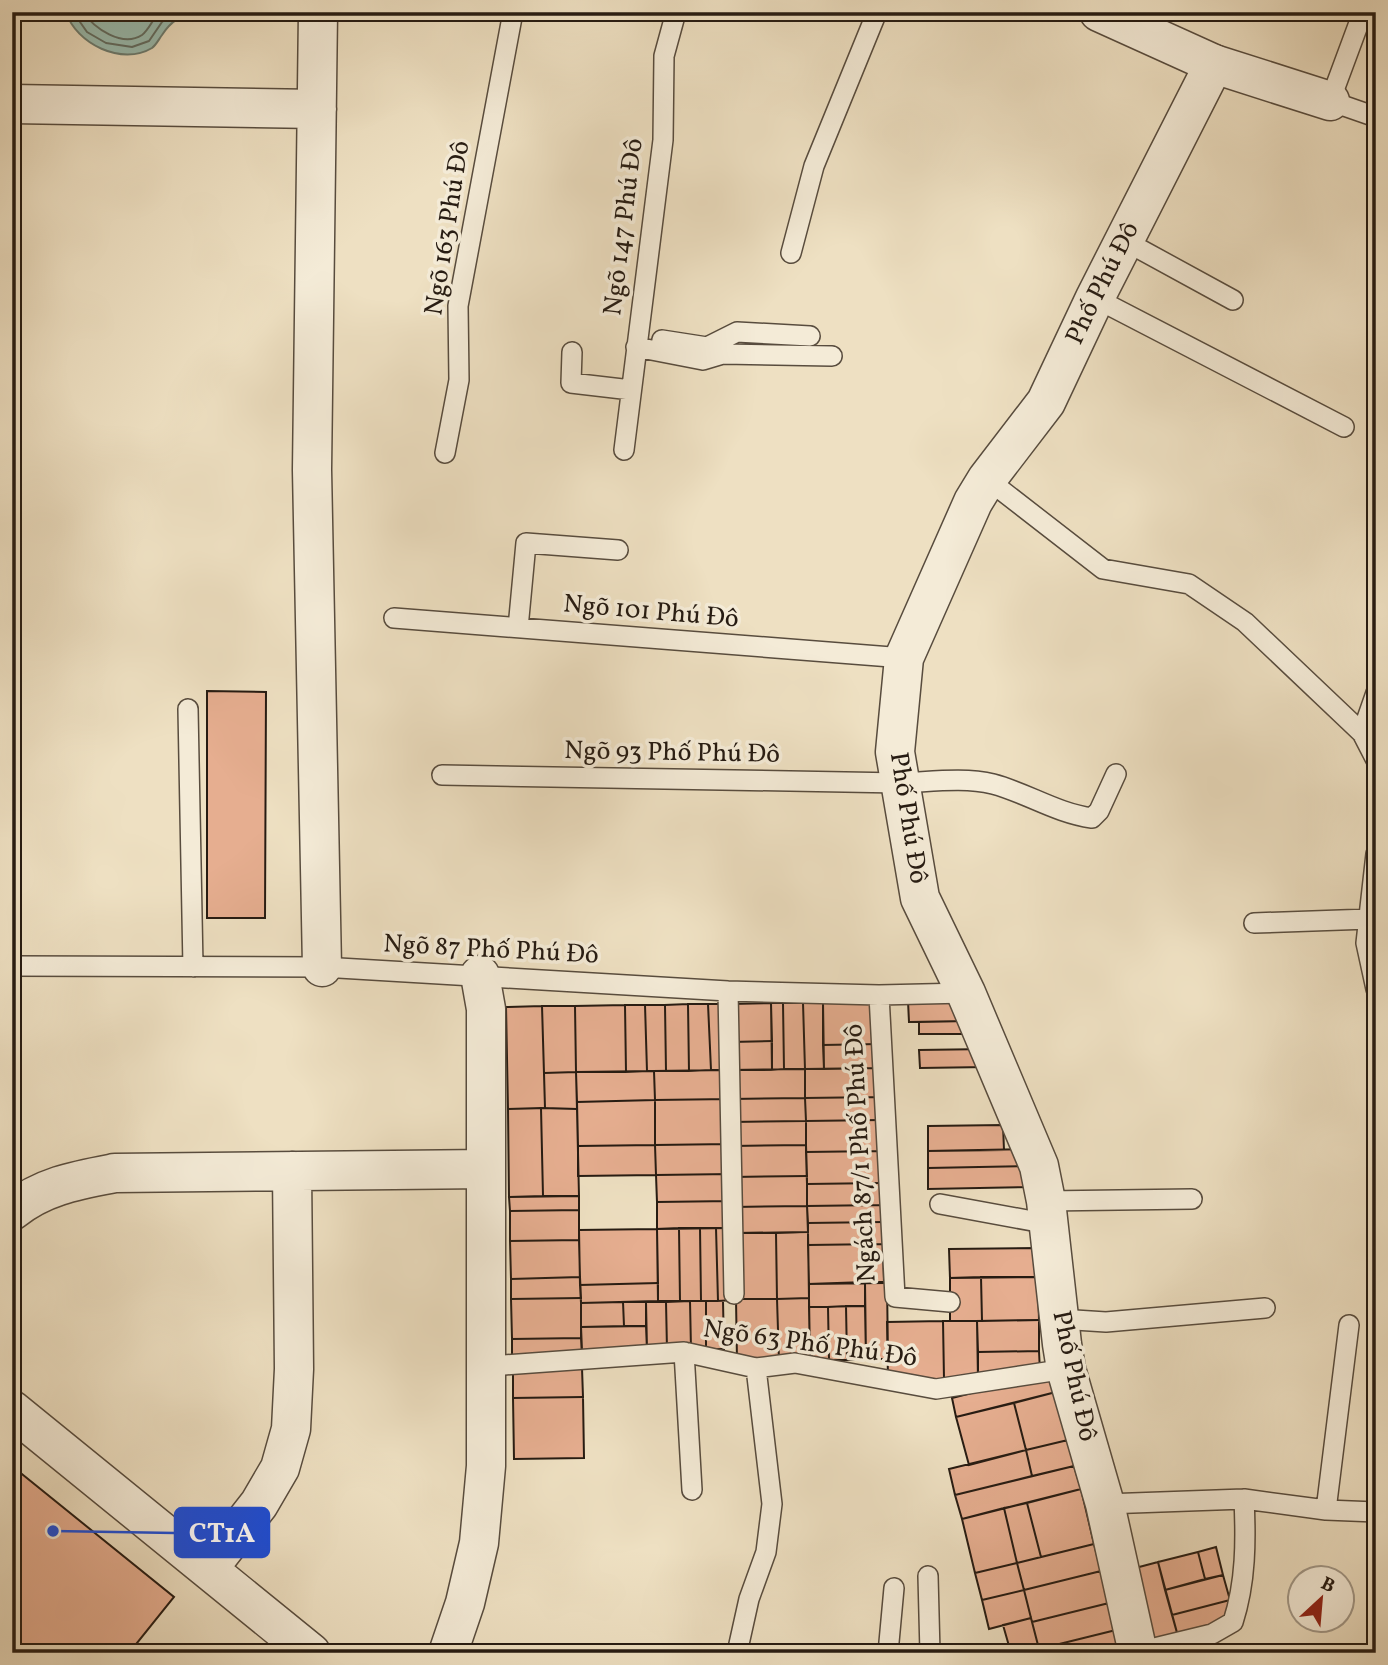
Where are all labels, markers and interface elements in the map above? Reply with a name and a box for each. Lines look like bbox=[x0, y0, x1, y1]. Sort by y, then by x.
street label: Ngõ 147 Phú Đô bbox=[595, 136, 653, 318]
street label: Ngõ 163 Phú Đô bbox=[416, 138, 480, 318]
street label: Phố Phú Đô bbox=[1057, 216, 1149, 351]
street label: Ngõ 101 Phú Đô bbox=[562, 586, 740, 638]
street label: Ngõ 93 Phố Phú Đô bbox=[564, 733, 780, 773]
street label: Phố Phú Đô bbox=[880, 750, 936, 886]
street label: Ngõ 87 Phố Phú Đô bbox=[382, 926, 600, 974]
street label: Ngách 87/1 Phố Phú Đô bbox=[836, 1023, 886, 1283]
street label: Phố Phú Đô bbox=[1043, 1307, 1105, 1445]
street label: Ngõ 63 Phố Phú Đô bbox=[701, 1311, 919, 1377]
callout: CT1A bbox=[175, 1508, 269, 1557]
text: CT1A bbox=[189, 1515, 255, 1554]
north arrow bbox=[1286, 1564, 1356, 1634]
text: B bbox=[1316, 1571, 1339, 1600]

